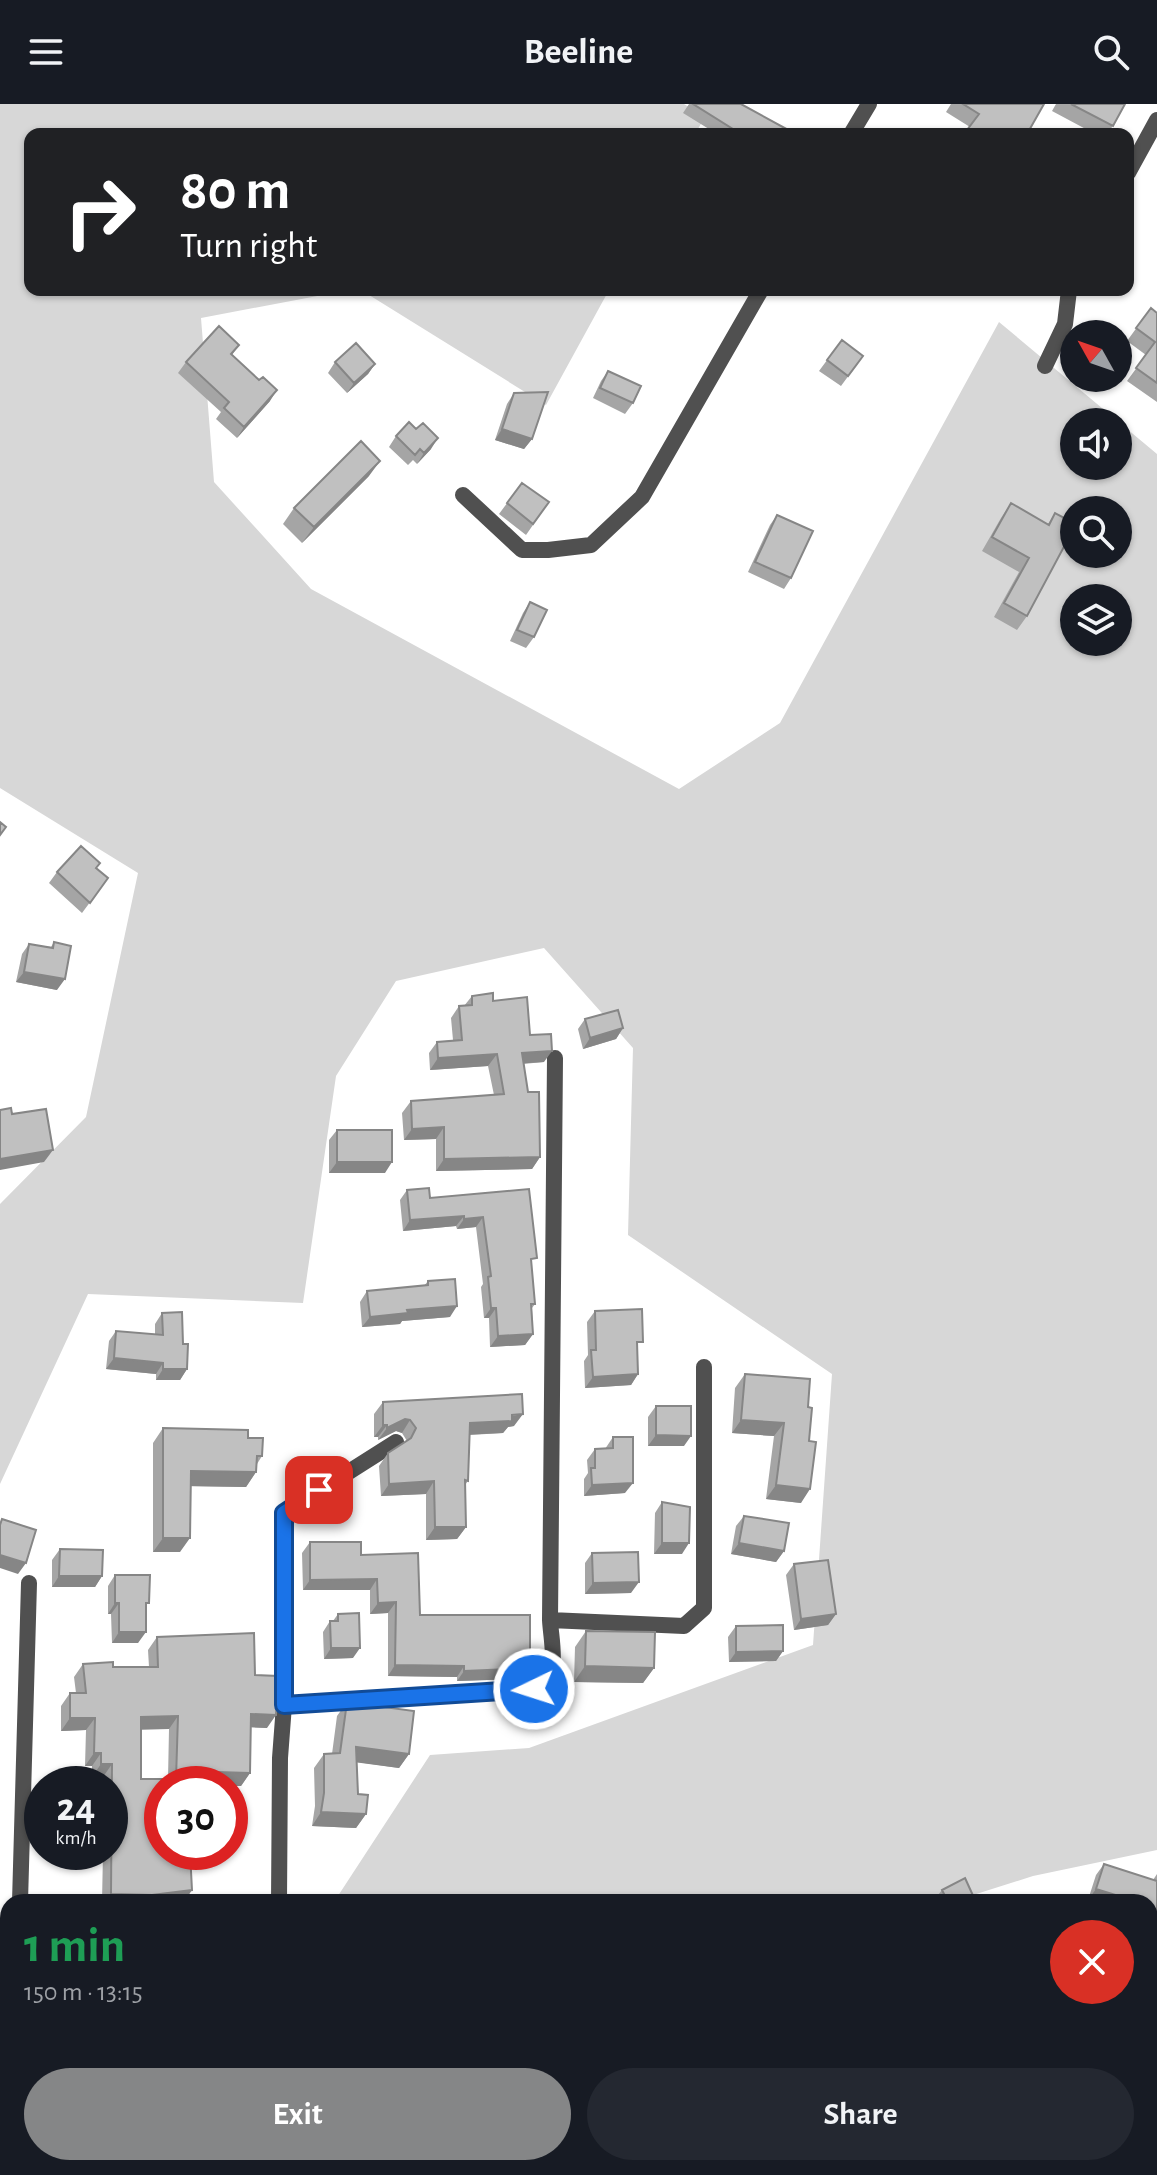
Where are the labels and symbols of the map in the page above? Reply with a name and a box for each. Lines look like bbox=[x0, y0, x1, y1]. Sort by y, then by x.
north arrow bbox=[1060, 320, 1132, 392]
pin bbox=[285, 1456, 353, 1524]
position arrow bbox=[492, 1647, 576, 1731]
speed limit sign: 30 bbox=[144, 1766, 248, 1870]

